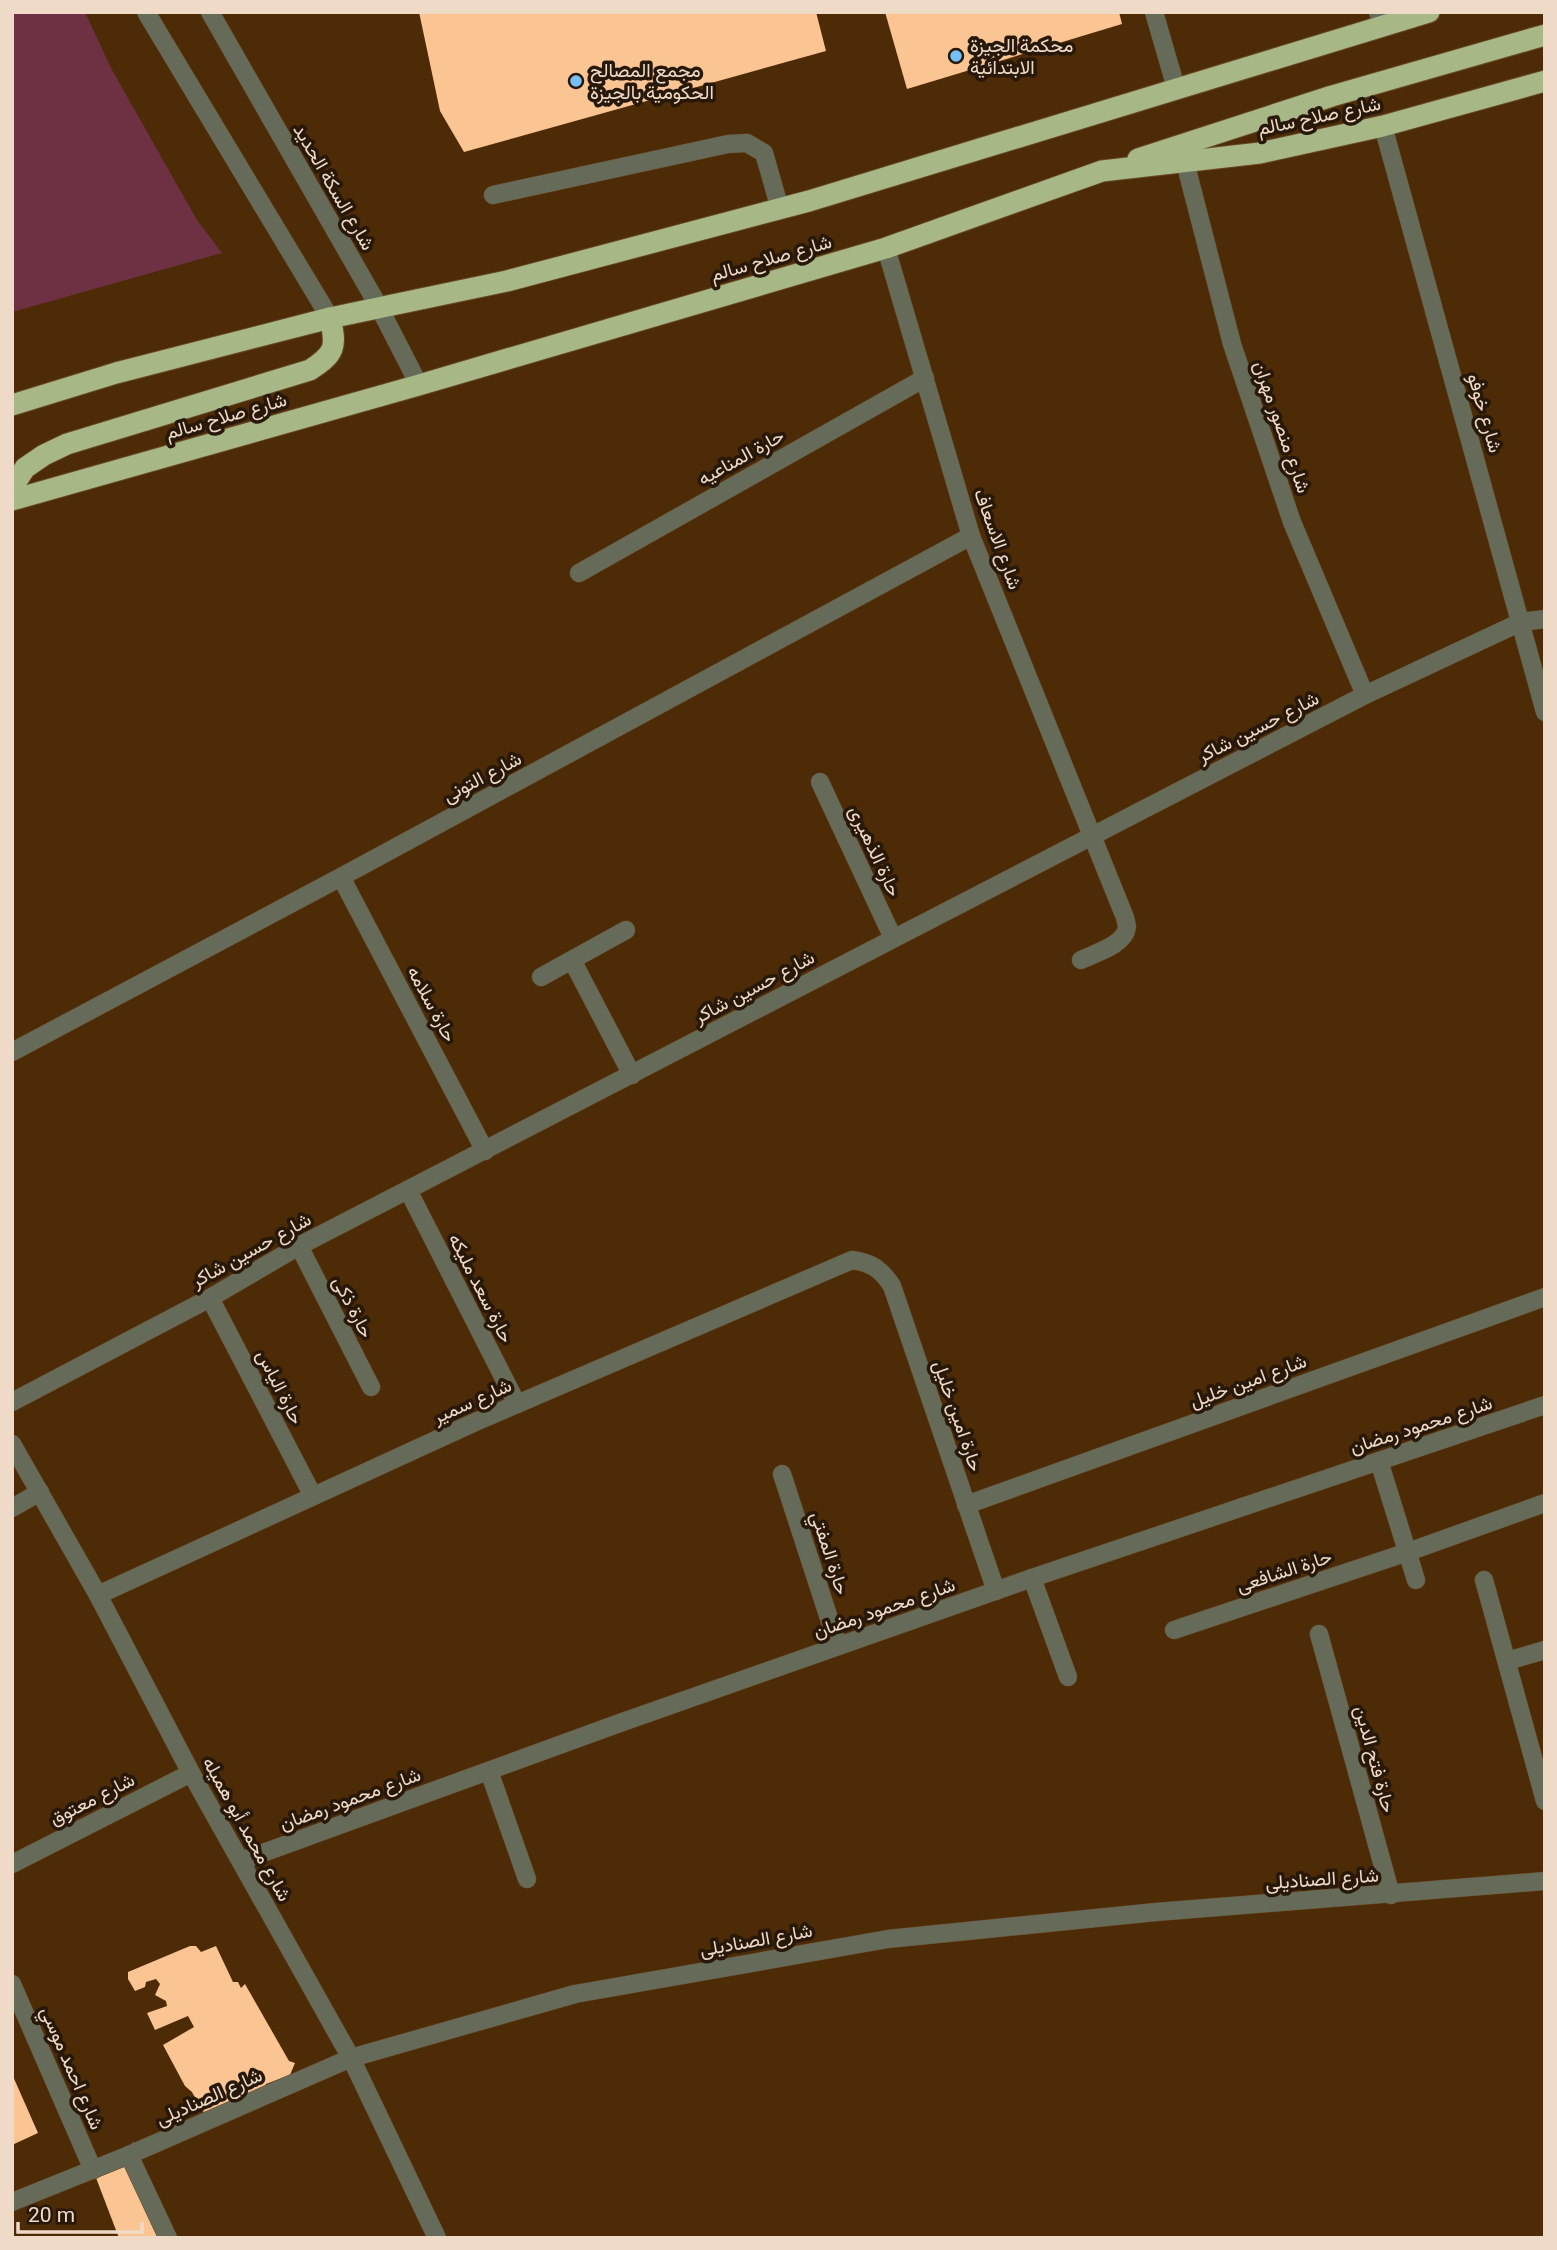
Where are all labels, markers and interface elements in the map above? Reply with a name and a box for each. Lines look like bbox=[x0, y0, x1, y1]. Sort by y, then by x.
place label: محكمة الجيزة الابتدائية bbox=[970, 34, 1073, 79]
marker: محكمة الجيزة الابتدائية bbox=[948, 48, 964, 64]
place label: مجمع المصالح الحكومية بالجيزة bbox=[590, 59, 714, 104]
marker: مجمع المصالح الحكومية بالجيزة bbox=[568, 73, 584, 89]
street label: شارع صلاح سالم bbox=[1255, 92, 1383, 141]
street label: شارع السكة الحديد bbox=[288, 120, 379, 255]
street label: شارع صلاح سالم bbox=[708, 230, 835, 287]
street label: شارع منصور مهران bbox=[1248, 358, 1315, 496]
street label: شارع خوفو bbox=[1462, 371, 1507, 456]
street label: شارع صلاح سالم bbox=[163, 388, 290, 445]
street label: حارة المناعيه bbox=[694, 424, 788, 490]
street label: شارع الاسعاف bbox=[968, 486, 1027, 593]
street label: شارع حسين شاكر bbox=[1192, 686, 1323, 769]
street label: شارع التونى bbox=[439, 747, 526, 808]
street label: حارة الذهيرى bbox=[844, 802, 906, 900]
street label: شارع حسين شاكر bbox=[689, 946, 819, 1030]
street label: حارة سلامه bbox=[402, 962, 462, 1046]
street label: شارع حسين شاكر bbox=[186, 1208, 315, 1294]
street label: حارة سعد مليكه bbox=[444, 1230, 518, 1346]
street label: حارة ذكى bbox=[328, 1272, 378, 1342]
street label: حارة الياس bbox=[251, 1346, 309, 1428]
street label: شارع امين خليل bbox=[1187, 1349, 1310, 1414]
street label: حارة امين خليل bbox=[928, 1357, 988, 1475]
street label: شارع سمير bbox=[428, 1373, 515, 1430]
street label: شارع محمود رمضان bbox=[1347, 1391, 1495, 1460]
street label: حارة المفتي bbox=[802, 1509, 854, 1599]
street label: حارة الشافعى bbox=[1233, 1545, 1335, 1597]
street label: شارع محمود رمضان bbox=[810, 1573, 958, 1644]
street label: حارة فتح الدين bbox=[1348, 1703, 1400, 1816]
street label: شارع محمد أبو هميله bbox=[197, 1753, 296, 1906]
street label: شارع محمود رمضان bbox=[276, 1763, 424, 1836]
street label: شارع معتوق bbox=[46, 1768, 139, 1831]
street label: شارع الصناديلى bbox=[1264, 1864, 1380, 1895]
street label: شارع الصناديلى bbox=[698, 1919, 814, 1962]
street label: شارع احمد موسي bbox=[32, 2003, 108, 2135]
street label: شارع الصناديلى bbox=[152, 2063, 266, 2132]
scale bar bbox=[18, 2190, 142, 2234]
text: 20 m bbox=[28, 2203, 75, 2227]

